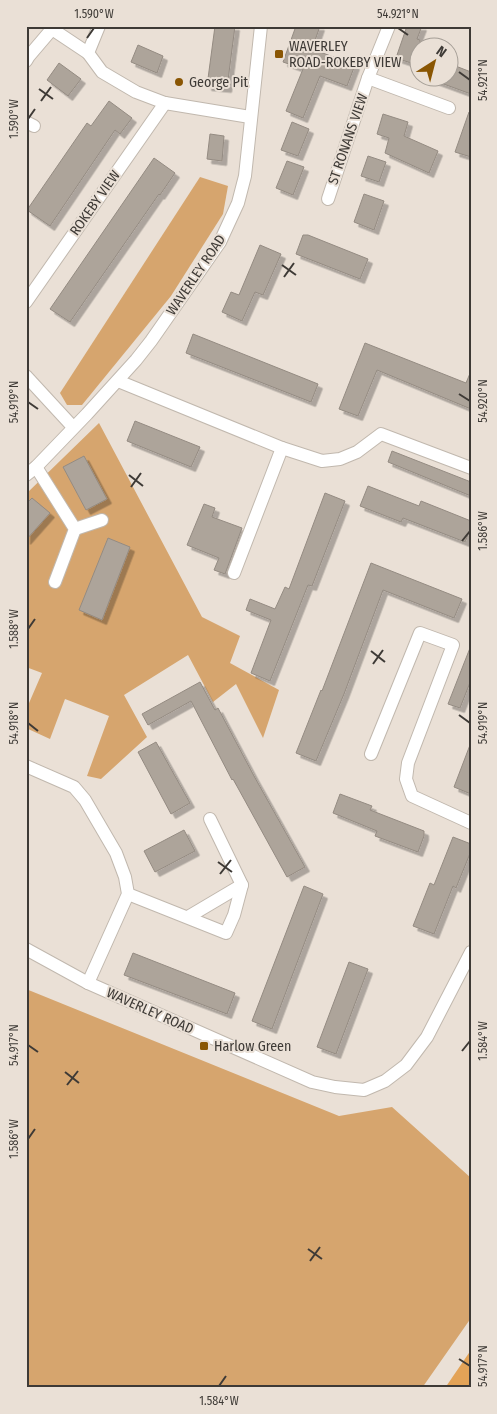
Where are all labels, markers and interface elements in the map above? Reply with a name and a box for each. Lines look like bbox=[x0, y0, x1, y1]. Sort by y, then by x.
text: 1.590°W bbox=[74, 7, 114, 21]
text: 54.921°N bbox=[377, 7, 419, 21]
place label: WAVERLEY ROAD-ROKEBY VIEW bbox=[289, 38, 402, 71]
north arrow bbox=[410, 38, 460, 88]
text: N bbox=[433, 43, 450, 61]
marker: WAVERLEY ROAD-ROKEBY VIEW bbox=[273, 48, 285, 60]
text: 54.921°N bbox=[476, 59, 490, 101]
place label: George Pit bbox=[189, 74, 248, 91]
marker: George Pit bbox=[173, 76, 185, 88]
street label: ST RONANS VIEW bbox=[324, 91, 372, 187]
text: 1.590°W bbox=[7, 99, 21, 139]
street label: ROKEBY VIEW bbox=[66, 167, 124, 239]
street label: WAVERLEY ROAD bbox=[163, 231, 229, 319]
text: 54.920°N bbox=[476, 379, 490, 423]
text: 54.919°N bbox=[7, 381, 21, 423]
text: 1.586°W bbox=[476, 511, 490, 551]
text: 1.588°W bbox=[7, 609, 21, 649]
text: 54.918°N bbox=[7, 702, 21, 744]
text: 54.919°N bbox=[476, 702, 490, 744]
street label: WAVERLEY ROAD bbox=[104, 984, 196, 1038]
text: 1.584°W bbox=[476, 1021, 490, 1061]
text: 54.917°N bbox=[7, 1024, 21, 1066]
place label: Harlow Green bbox=[214, 1038, 291, 1055]
marker: Harlow Green bbox=[198, 1040, 210, 1052]
text: 1.586°W bbox=[7, 1119, 21, 1159]
text: 54.917°N bbox=[476, 1345, 490, 1387]
text: 1.584°W bbox=[199, 1394, 239, 1408]

